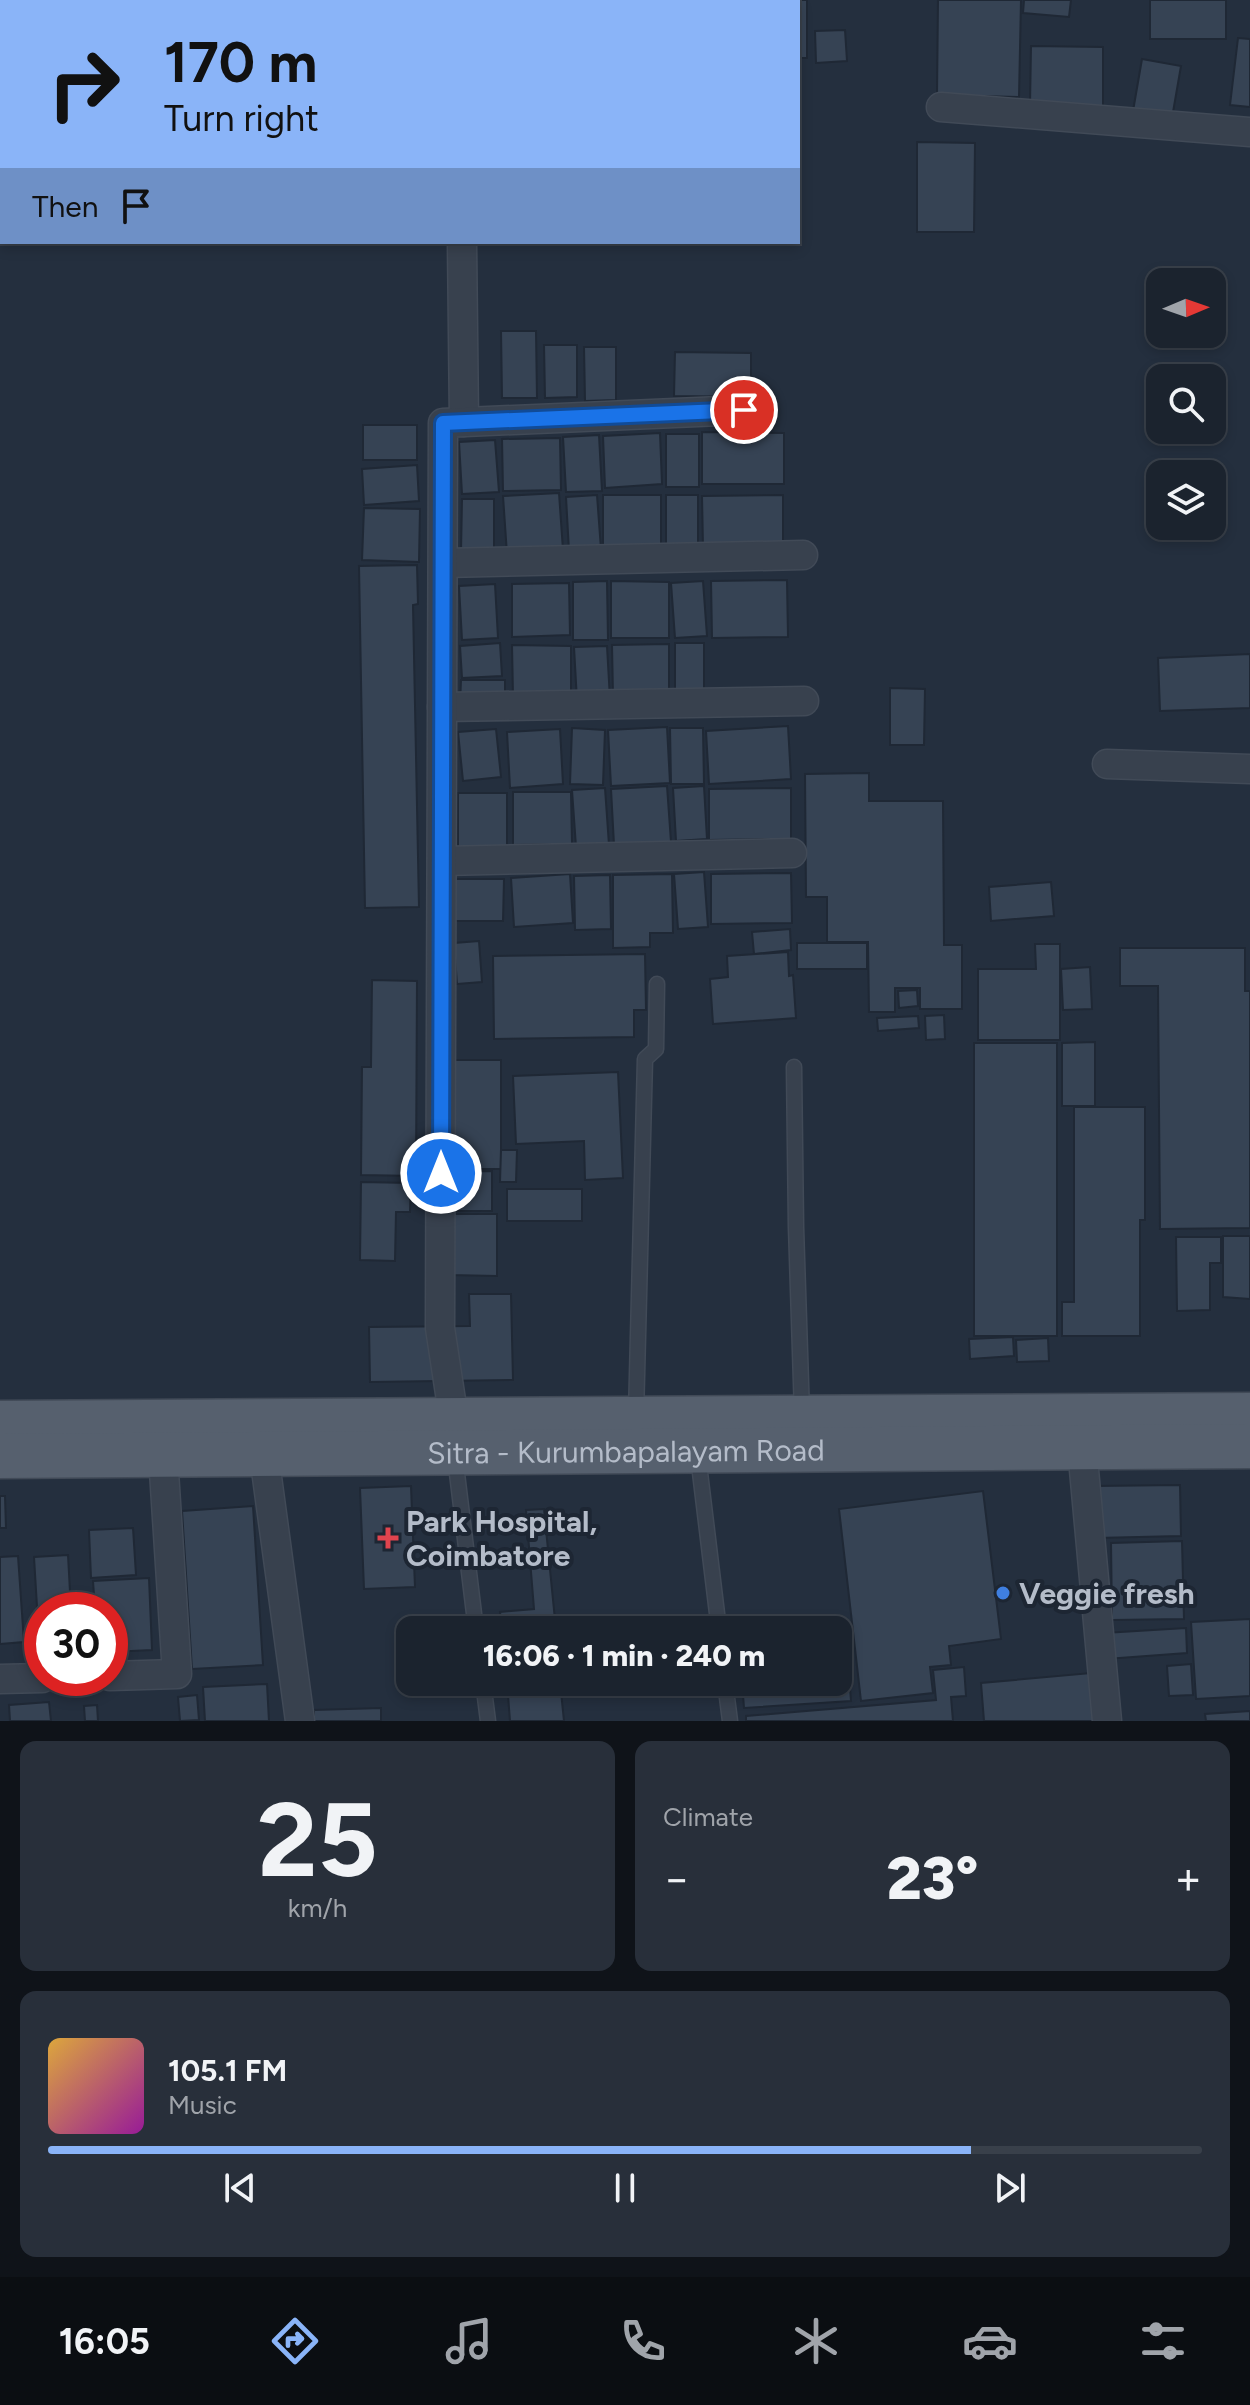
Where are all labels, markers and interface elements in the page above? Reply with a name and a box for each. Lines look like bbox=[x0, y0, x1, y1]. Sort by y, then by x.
text: 170 m bbox=[164, 29, 317, 96]
icon: right bbox=[32, 32, 136, 136]
text: Turn right bbox=[164, 97, 319, 140]
icon: arrive bbox=[114, 184, 158, 228]
text: Then bbox=[32, 188, 98, 225]
north arrow bbox=[1146, 268, 1226, 348]
map controls bbox=[1146, 268, 1226, 540]
button: search bbox=[1146, 364, 1226, 444]
pin bbox=[710, 376, 778, 444]
icon: arrive bbox=[722, 388, 766, 432]
button: layers bbox=[1146, 460, 1226, 540]
position arrow bbox=[399, 1131, 483, 1215]
street label: Sitra - Kurumbapalayam Road bbox=[427, 1431, 825, 1471]
place label: Park Hospital, Coimbatore bbox=[406, 1503, 597, 1574]
marker: Park Hospital, Coimbatore bbox=[377, 1527, 399, 1549]
place label: Veggie fresh bbox=[1019, 1575, 1195, 1612]
marker: Veggie fresh bbox=[994, 1584, 1012, 1602]
speed limit sign: 30 bbox=[24, 1592, 128, 1696]
text: 16:06 · 1 min · 240 m bbox=[483, 1637, 765, 1674]
text: 25 bbox=[257, 1777, 378, 1902]
text: Climate bbox=[663, 1801, 753, 1833]
text: 23° bbox=[887, 1842, 978, 1914]
text: − bbox=[663, 1852, 690, 1905]
text: + bbox=[1175, 1852, 1202, 1905]
text: km/h bbox=[288, 1892, 347, 1924]
text: 105.1 FM bbox=[168, 2052, 287, 2089]
text: Music bbox=[168, 2089, 237, 2121]
icon: previous bbox=[218, 2166, 262, 2210]
icon: pause bbox=[603, 2166, 647, 2210]
icon: next bbox=[988, 2166, 1032, 2210]
icon: directions bbox=[267, 2313, 323, 2369]
icon: music bbox=[441, 2313, 497, 2369]
icon: phone bbox=[615, 2313, 671, 2369]
icon: climate bbox=[788, 2313, 844, 2369]
icon: car bbox=[962, 2313, 1018, 2369]
icon: filters bbox=[1135, 2313, 1191, 2369]
text: 16:05 bbox=[59, 2320, 150, 2363]

